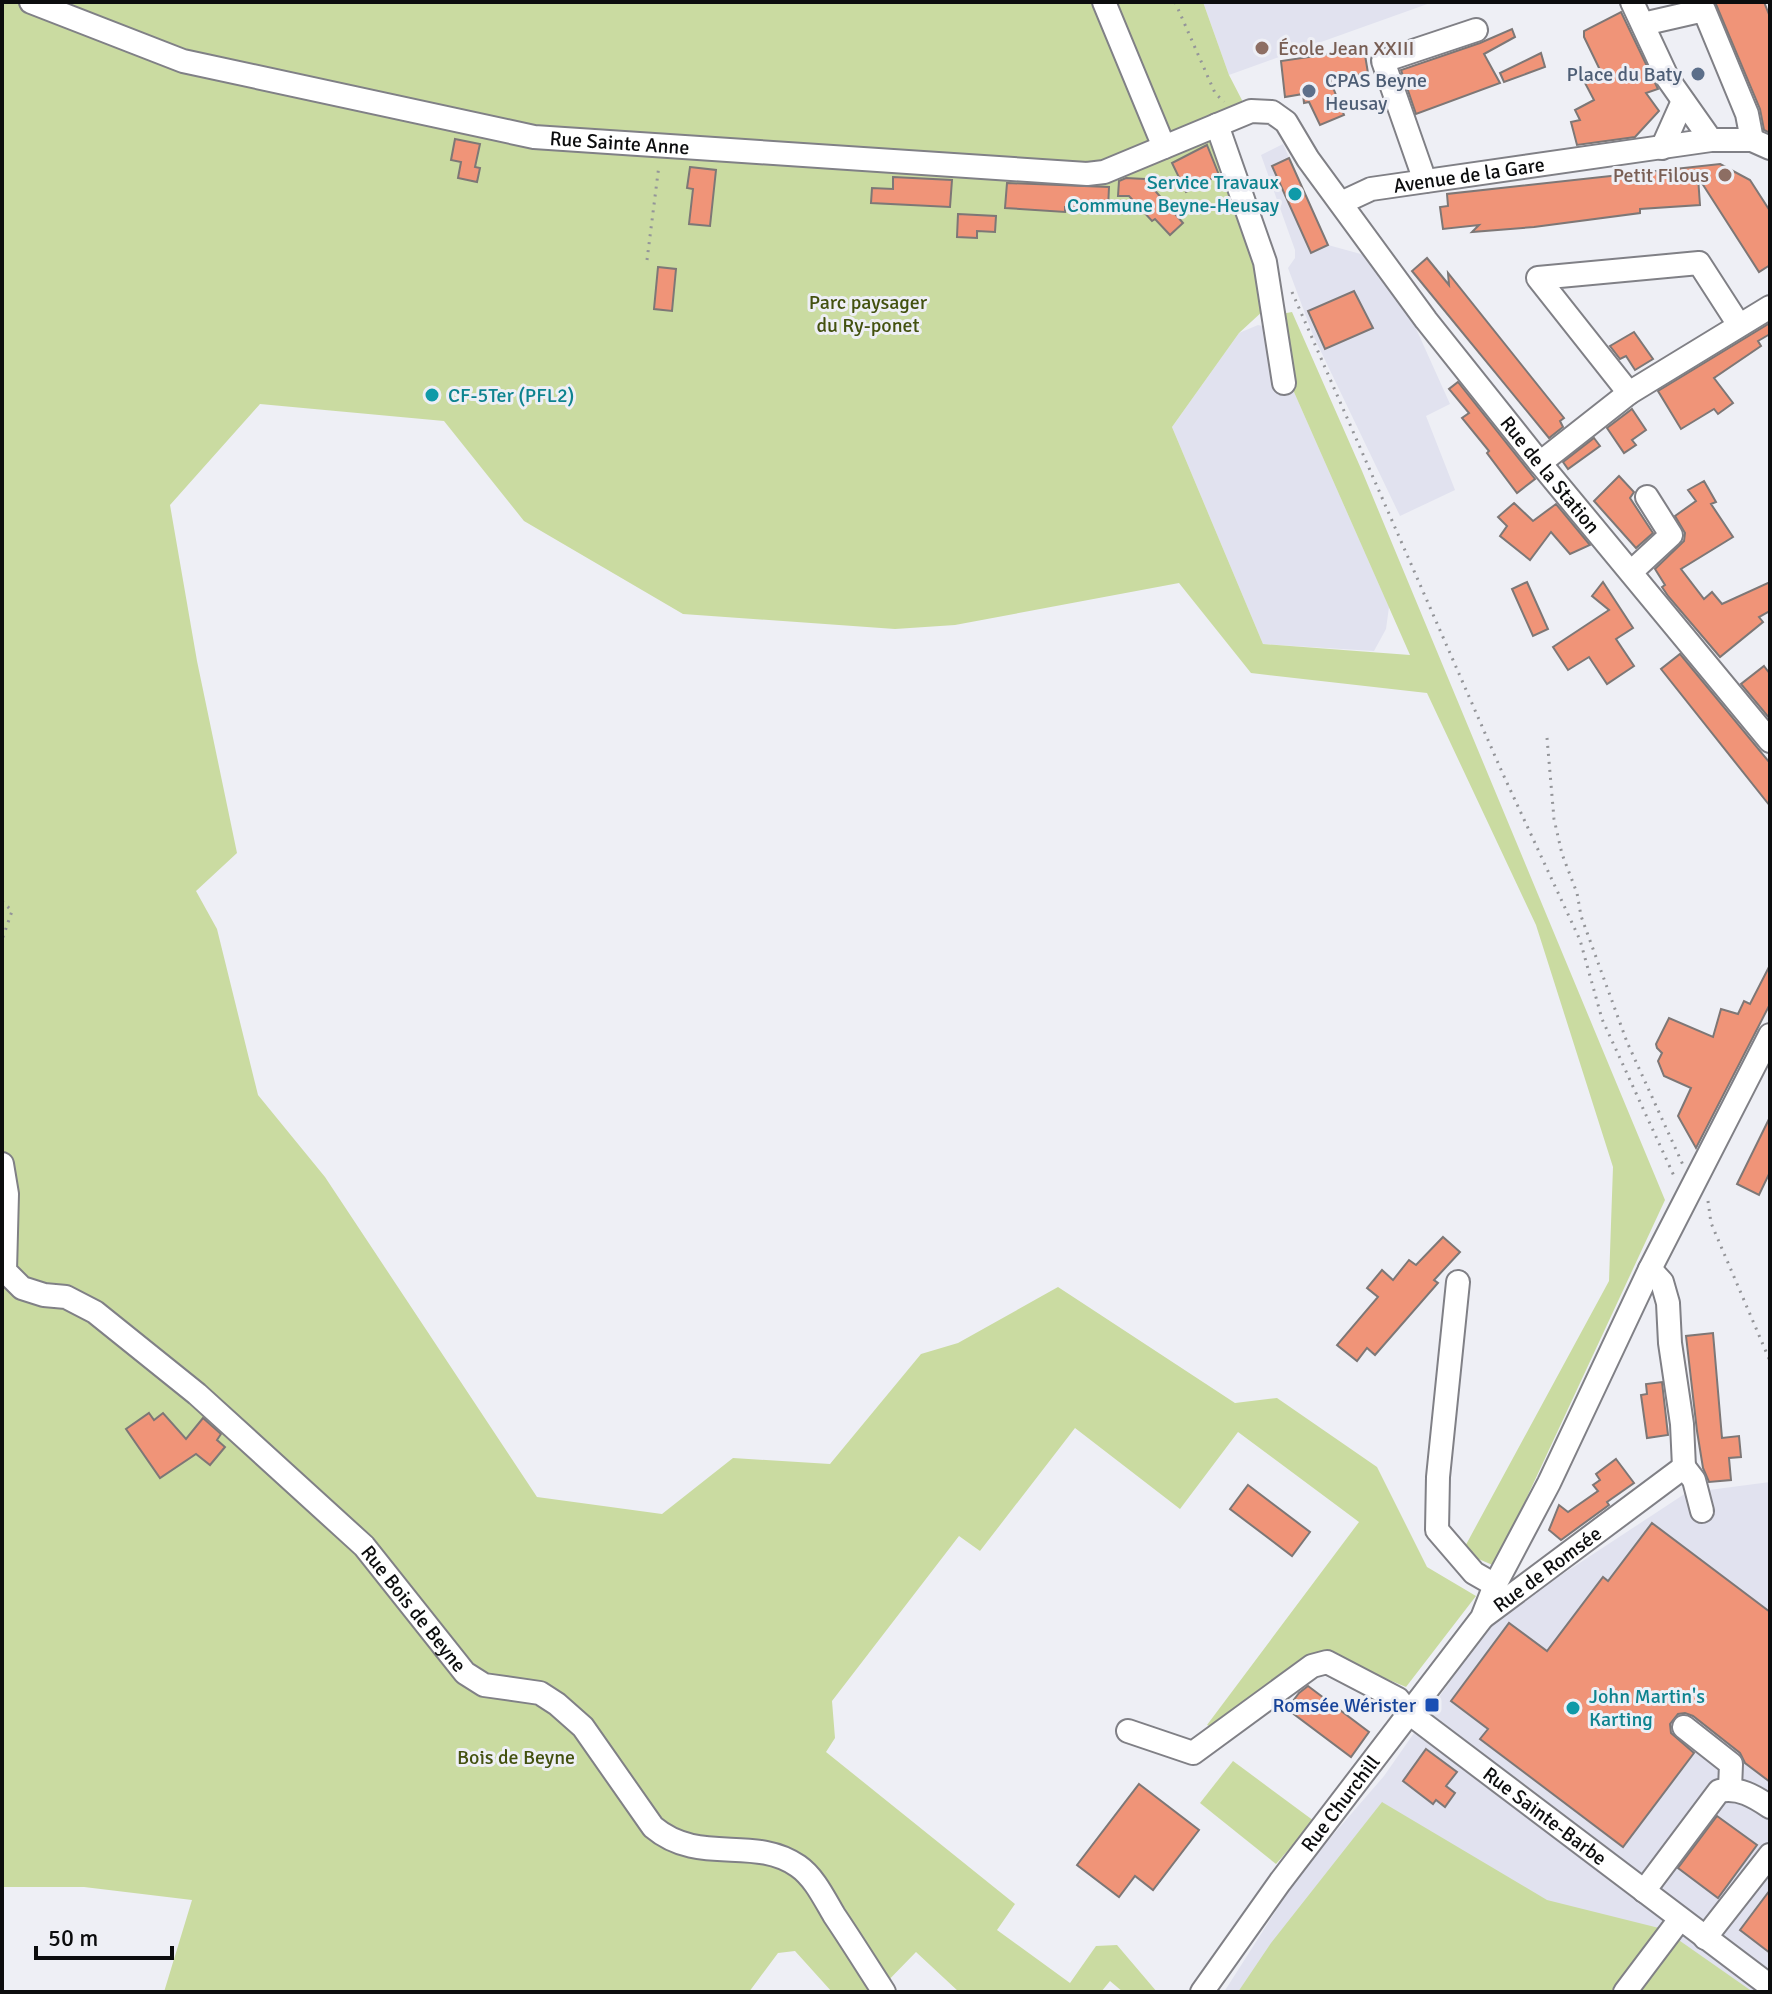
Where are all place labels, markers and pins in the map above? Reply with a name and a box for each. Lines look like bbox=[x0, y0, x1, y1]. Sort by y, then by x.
place label: École Jean XXIII bbox=[1278, 36, 1414, 61]
marker: École Jean XXIII bbox=[1253, 39, 1271, 57]
place label: Place du Baty bbox=[1567, 62, 1683, 87]
marker: Place du Baty bbox=[1689, 65, 1707, 83]
place label: CPAS Beyne Heusay bbox=[1325, 68, 1427, 116]
marker: CPAS Beyne Heusay bbox=[1300, 82, 1318, 100]
place label: Petit Filous bbox=[1613, 163, 1709, 188]
marker: Petit Filous bbox=[1716, 166, 1734, 184]
place label: Service Travaux Commune Beyne-Heusay bbox=[1067, 170, 1280, 218]
marker: Service Travaux Commune Beyne-Heusay bbox=[1286, 185, 1304, 203]
place label: CF-5Ter (PFL2) bbox=[448, 383, 574, 408]
marker: CF-5Ter (PFL2) bbox=[423, 386, 441, 404]
place label: John Martin's Karting bbox=[1589, 1684, 1705, 1732]
place label: Romsée Wérister bbox=[1272, 1693, 1417, 1718]
marker: Romsée Wérister bbox=[1423, 1696, 1441, 1714]
marker: John Martin's Karting bbox=[1564, 1699, 1582, 1717]

